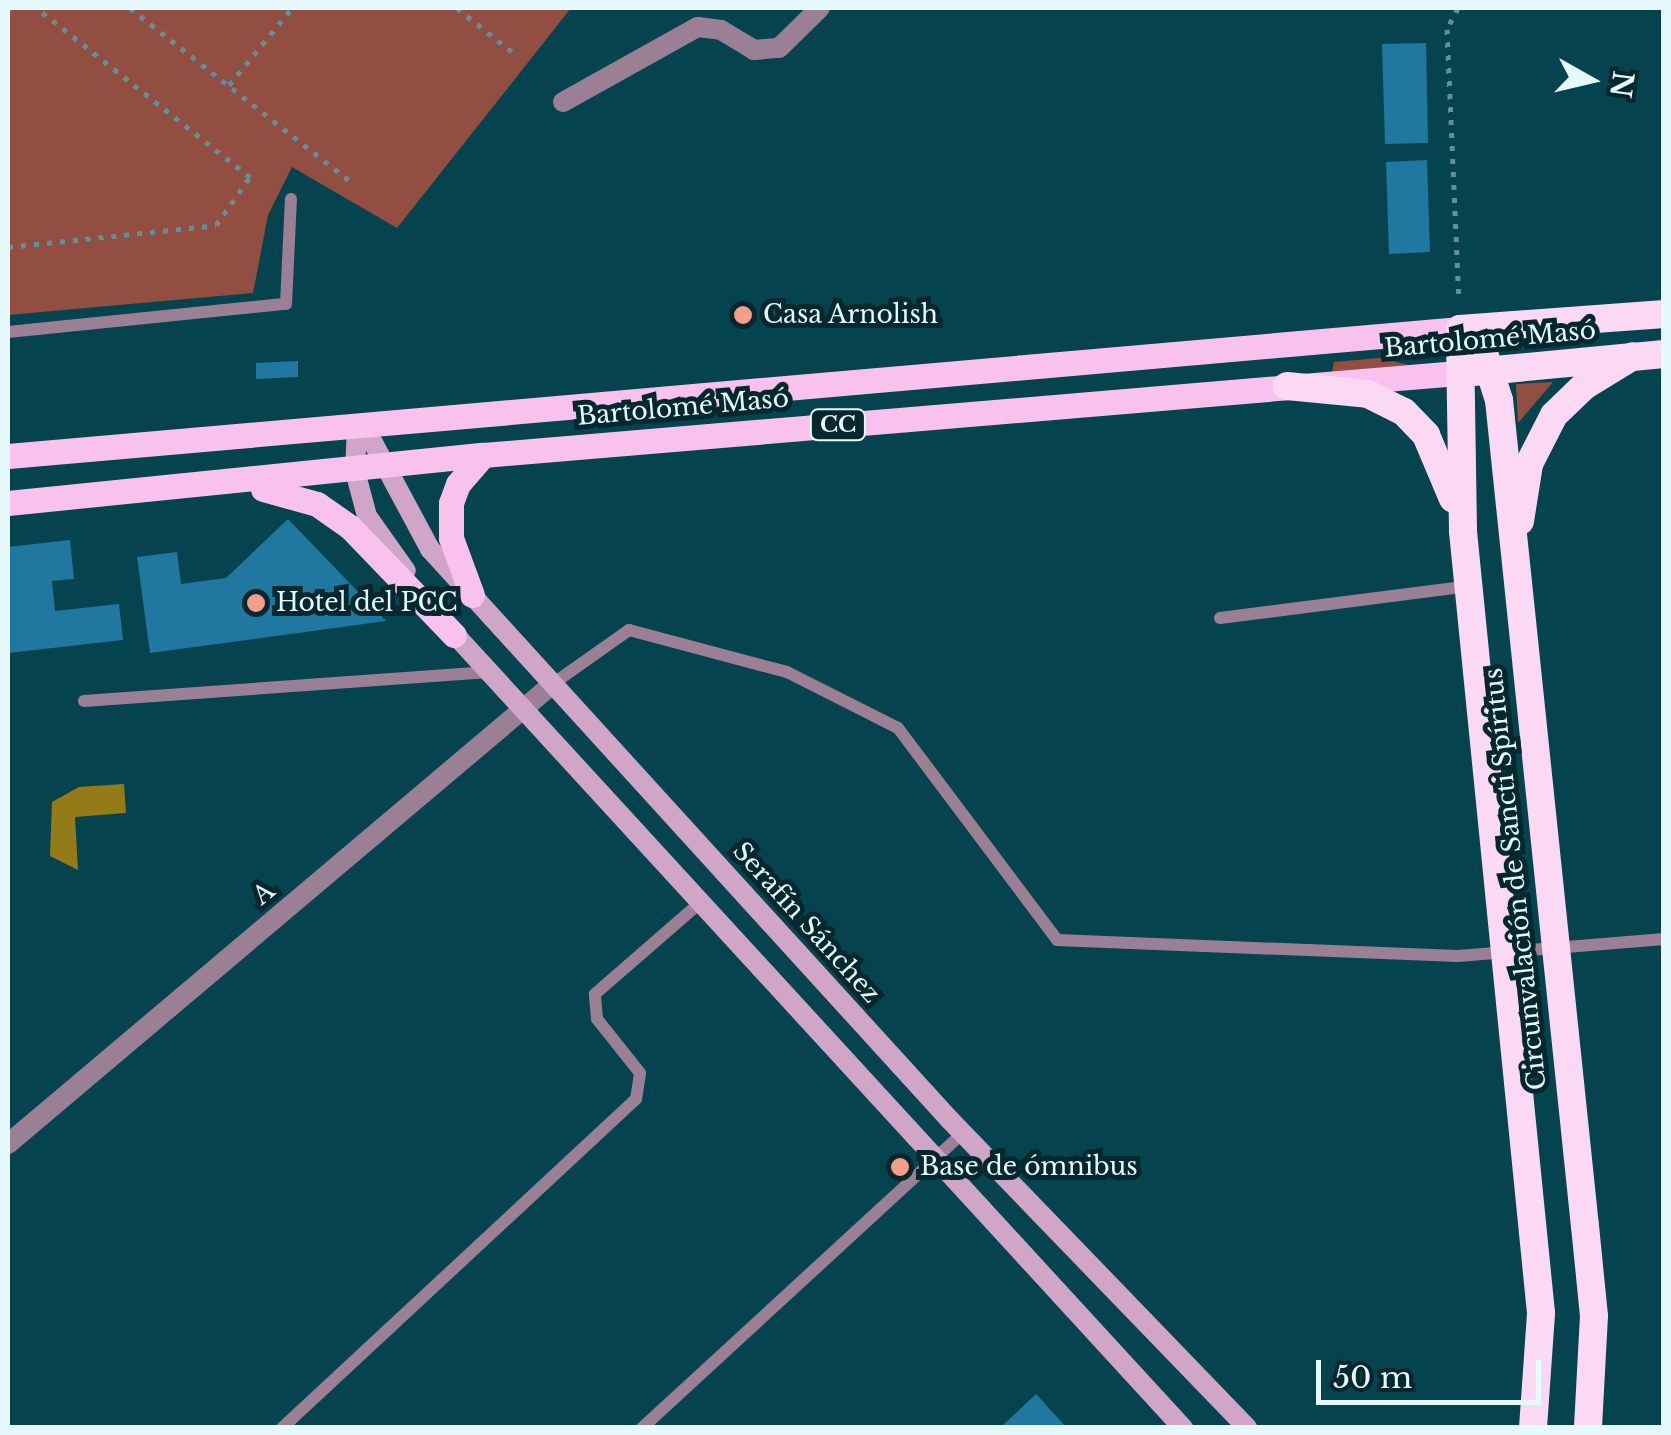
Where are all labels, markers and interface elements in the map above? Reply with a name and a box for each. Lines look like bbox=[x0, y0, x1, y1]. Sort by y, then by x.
north arrow bbox=[1541, 30, 1641, 130]
text: N bbox=[1602, 69, 1640, 100]
place label: Casa Arnolish bbox=[763, 300, 939, 330]
marker: Casa Arnolish bbox=[732, 304, 754, 326]
street label: Bartolomé Masó bbox=[1383, 316, 1597, 364]
street label: Bartolomé Masó bbox=[576, 384, 790, 432]
road number: CC bbox=[808, 408, 868, 442]
place label: Hotel del PCC bbox=[276, 588, 458, 618]
marker: Hotel del PCC bbox=[245, 592, 267, 614]
street label: Circunvalación de Sancti Spíritus bbox=[1479, 666, 1553, 1092]
street label: Serafín Sánchez bbox=[726, 837, 886, 1009]
street label: A bbox=[247, 876, 281, 912]
place label: Base de ómnibus bbox=[920, 1152, 1138, 1182]
marker: Base de ómnibus bbox=[889, 1156, 911, 1178]
scale bar bbox=[1321, 1340, 1546, 1402]
text: 50 m bbox=[1333, 1359, 1412, 1396]

